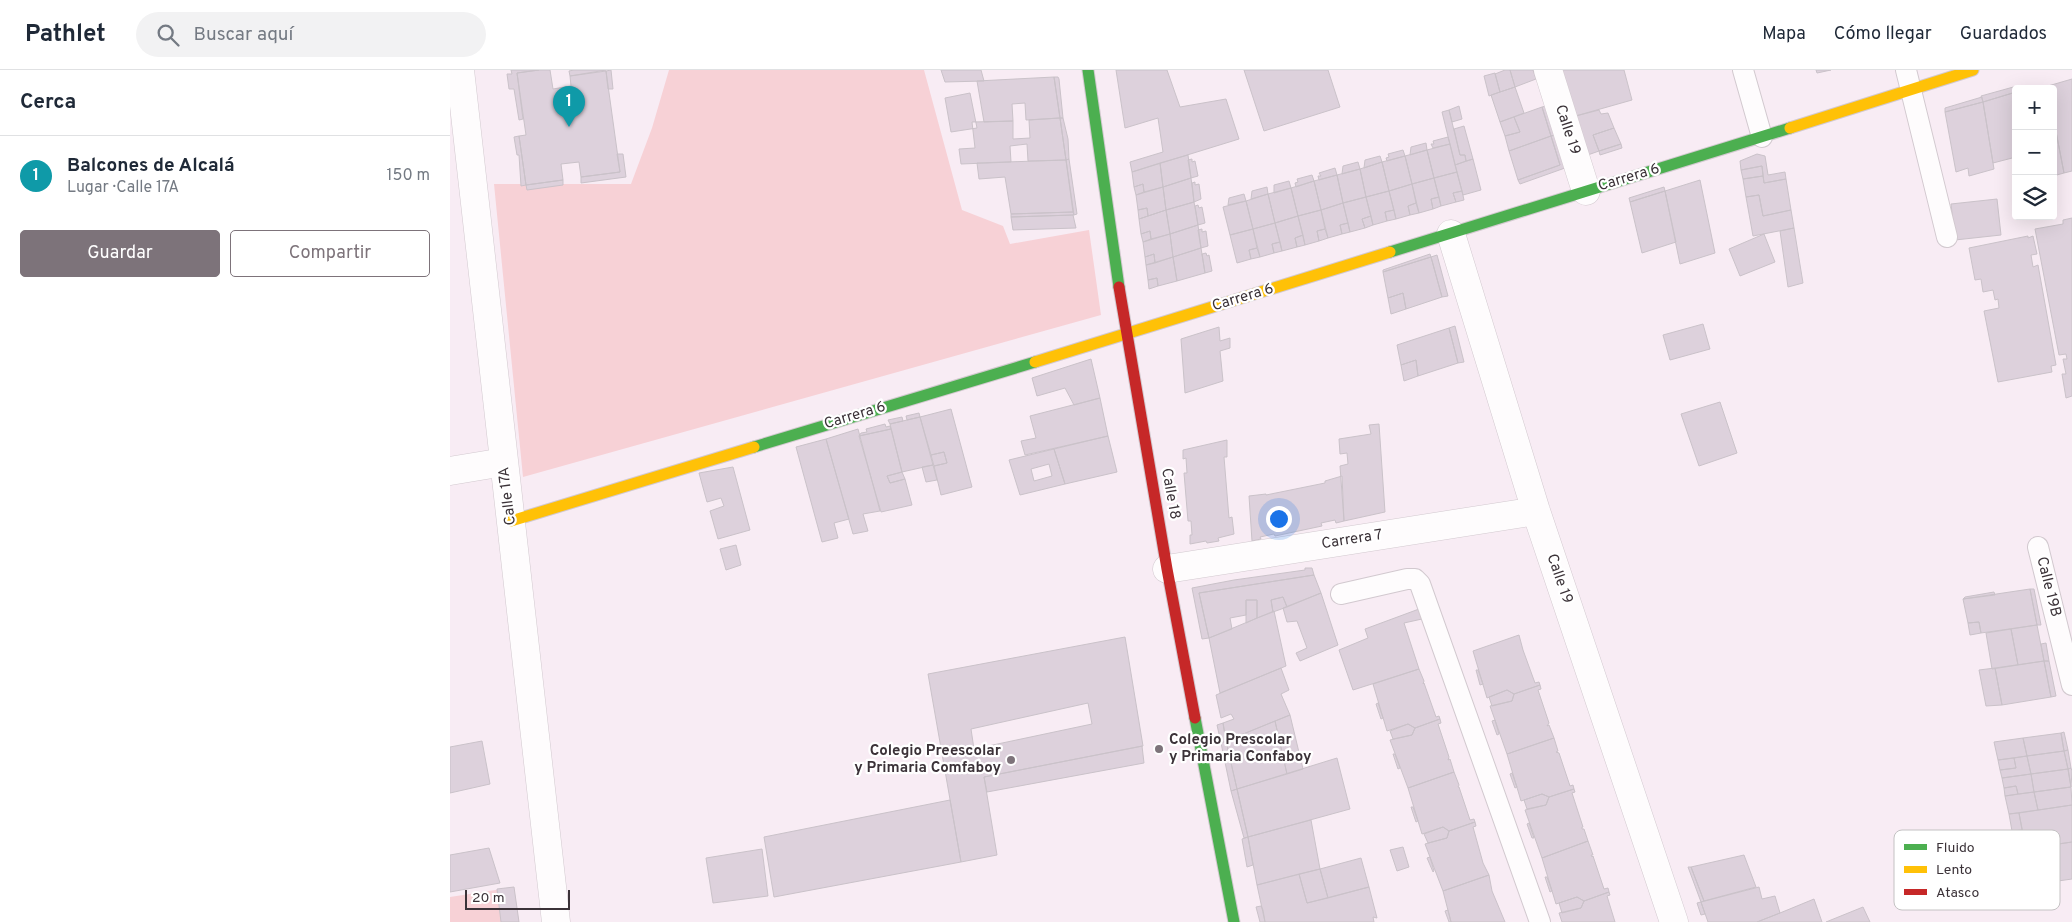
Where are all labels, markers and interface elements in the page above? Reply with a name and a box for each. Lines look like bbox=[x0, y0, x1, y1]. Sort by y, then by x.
search box bbox=[136, 12, 486, 57]
text: Pathlet bbox=[25, 20, 106, 50]
icon: search bbox=[154, 21, 182, 49]
text: Buscar aquí bbox=[194, 23, 293, 47]
text: Mapa bbox=[1762, 23, 1806, 46]
text: Cómo llegar bbox=[1834, 23, 1932, 46]
text: Guardados bbox=[1960, 23, 2047, 46]
map controls bbox=[2012, 85, 2057, 220]
button: + bbox=[2012, 85, 2057, 130]
pin: 1 bbox=[553, 86, 585, 127]
text: Cerca bbox=[20, 89, 76, 116]
street label: Calle 19 bbox=[1550, 103, 1584, 157]
button: − bbox=[2012, 130, 2057, 175]
text: Balcones de Alcalá bbox=[67, 154, 235, 178]
street label: Carrera 6 bbox=[1596, 160, 1662, 196]
text: 1 bbox=[33, 166, 39, 186]
text: 150 m bbox=[387, 166, 430, 186]
button: layers bbox=[2012, 175, 2057, 220]
text: Lugar · Calle 17A bbox=[67, 178, 179, 198]
button: Guardar bbox=[20, 230, 220, 277]
button: Compartir bbox=[230, 230, 430, 277]
street label: Carrera 6 bbox=[1210, 280, 1276, 316]
street label: Carrera 6 bbox=[822, 398, 888, 434]
street label: Calle 17A bbox=[495, 466, 521, 526]
street label: Calle 18 bbox=[1156, 467, 1184, 521]
your location bbox=[1266, 506, 1292, 532]
street label: Carrera 7 bbox=[1320, 526, 1384, 554]
street label: Calle 19 bbox=[1542, 552, 1576, 606]
street label: Calle 19B bbox=[2031, 555, 2065, 619]
place label: Colegio Prescolar y Primaria Confaboy bbox=[1169, 731, 1312, 767]
place label: Colegio Preescolar y Primaria Comfaboy bbox=[854, 742, 1002, 778]
marker: Colegio Prescolar y Primaria Confaboy bbox=[1153, 743, 1165, 755]
marker: Colegio Preescolar y Primaria Comfaboy bbox=[1005, 754, 1017, 766]
legend bbox=[1894, 830, 2060, 910]
text: Fluido bbox=[1936, 840, 1975, 857]
text: Lento bbox=[1936, 862, 1972, 879]
text: Atasco bbox=[1936, 885, 1979, 902]
scale bar bbox=[465, 887, 570, 910]
text: 20 m bbox=[472, 890, 505, 907]

